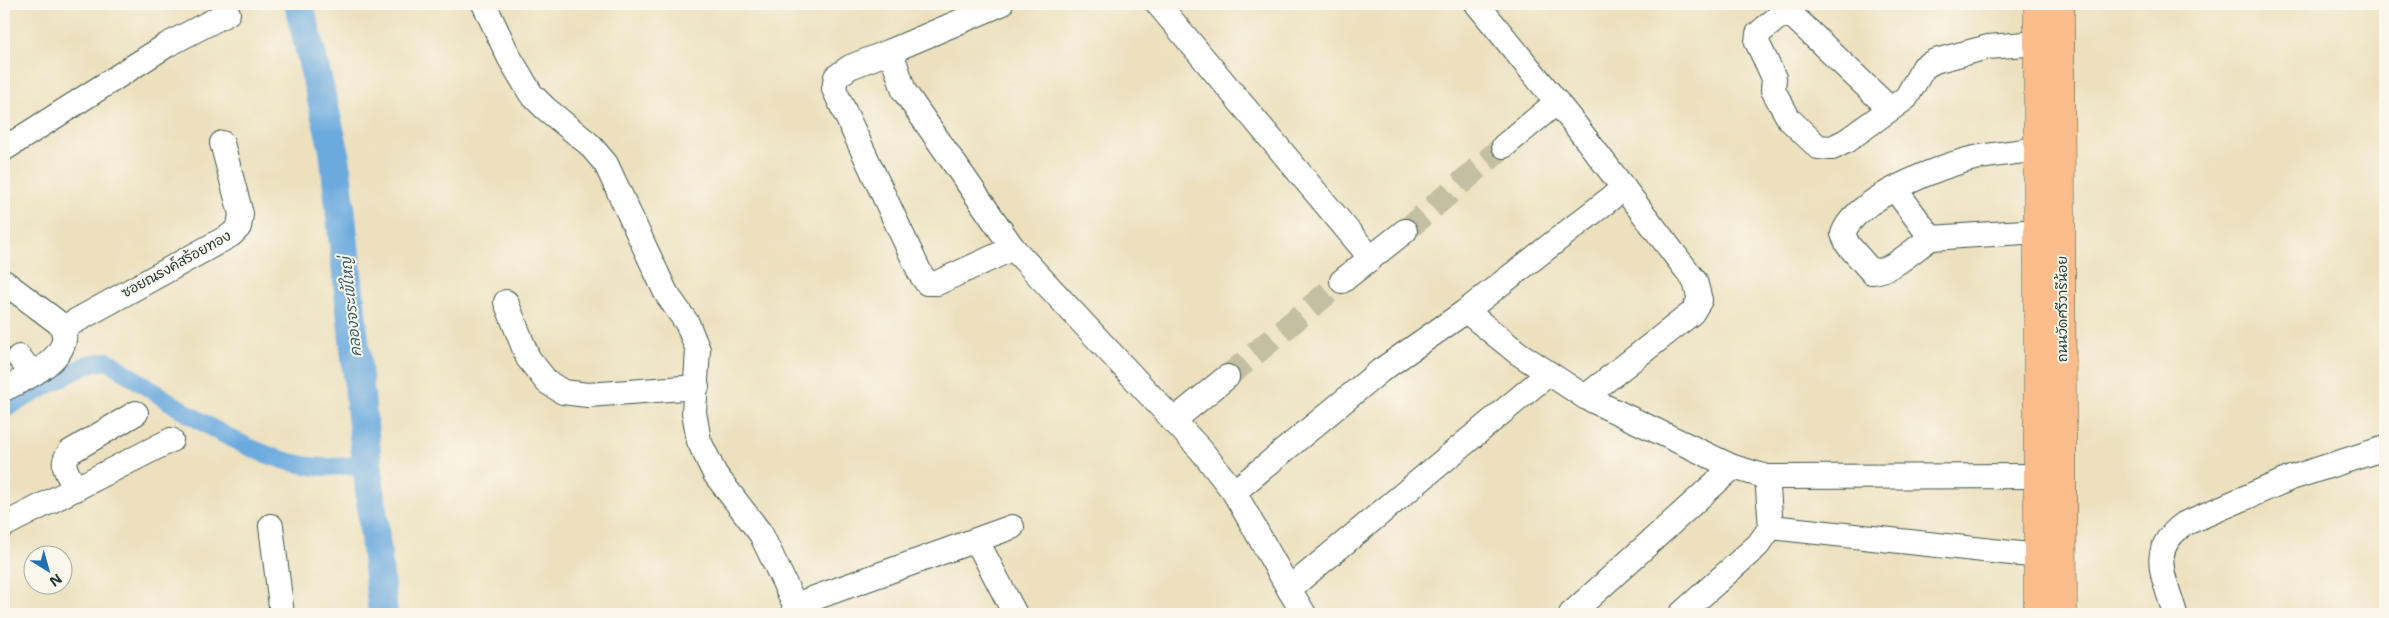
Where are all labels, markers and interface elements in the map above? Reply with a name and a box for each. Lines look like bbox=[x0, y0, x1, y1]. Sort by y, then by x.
street label: ซอยณรงค์สร้อยทอง bbox=[118, 226, 234, 302]
water label: คลองจระเข้ใหญ่ bbox=[335, 253, 366, 358]
street label: ถนนวัดศรีวารีน้อย bbox=[2053, 256, 2071, 362]
north arrow bbox=[22, 546, 72, 596]
text: N bbox=[46, 570, 66, 591]

